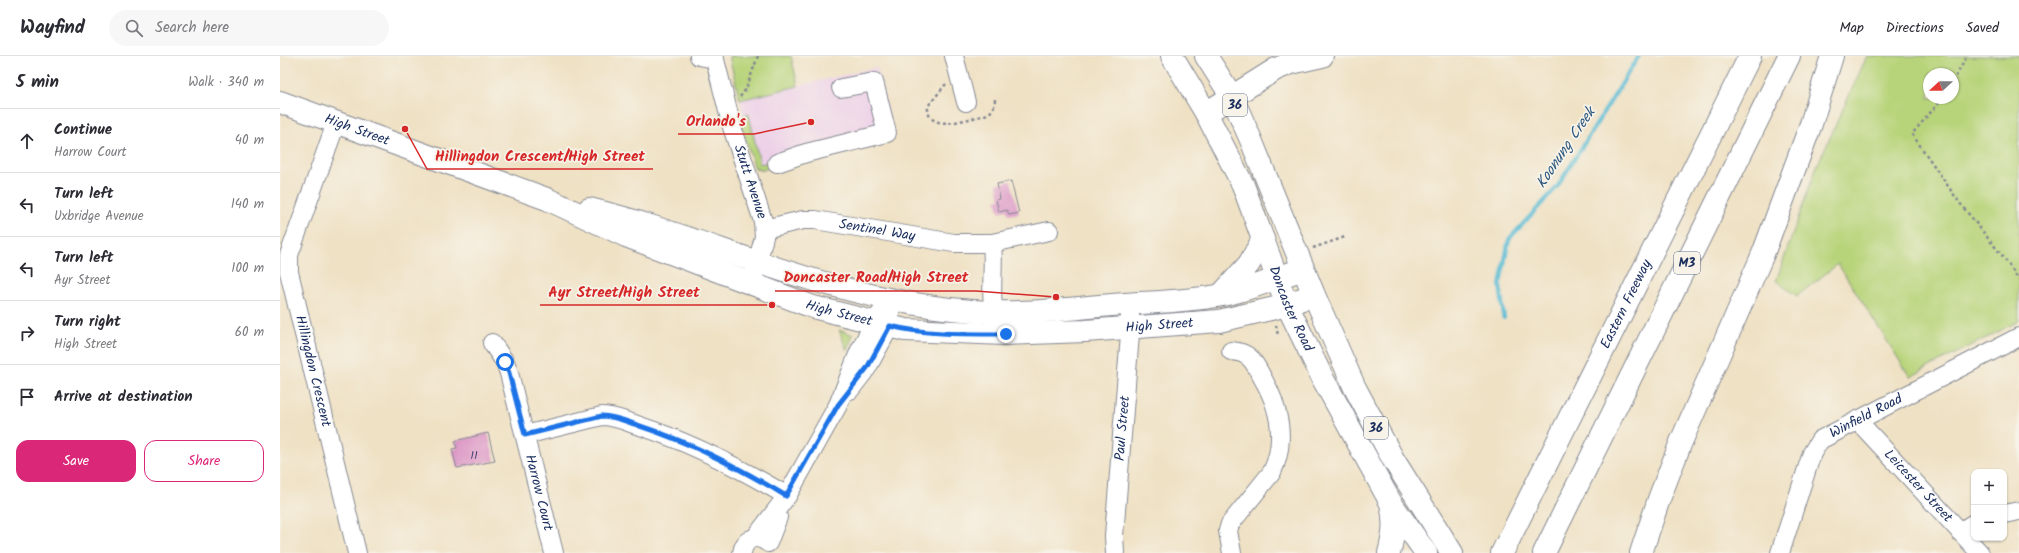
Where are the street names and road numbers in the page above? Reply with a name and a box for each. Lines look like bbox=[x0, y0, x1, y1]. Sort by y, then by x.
road number: 36 bbox=[1223, 94, 1247, 116]
street label: High Street bbox=[321, 108, 393, 152]
street label: Stutt Avenue bbox=[728, 142, 773, 223]
street label: Sentinel Way bbox=[837, 213, 917, 247]
road number: M3 bbox=[1674, 252, 1700, 274]
street label: Eastern Freeway bbox=[1595, 255, 1658, 353]
street label: Doncaster Road bbox=[1263, 263, 1320, 356]
street label: High Street bbox=[802, 294, 875, 333]
street label: High Street bbox=[1125, 312, 1195, 339]
street label: Hillingdon Crescent bbox=[289, 313, 337, 430]
street label: Winfield Road bbox=[1826, 388, 1907, 444]
street label: Paul Street bbox=[1109, 394, 1136, 462]
road number: 36 bbox=[1364, 417, 1388, 439]
street label: Leicester Street bbox=[1878, 444, 1958, 528]
street label: Harrow Court bbox=[519, 452, 559, 534]

